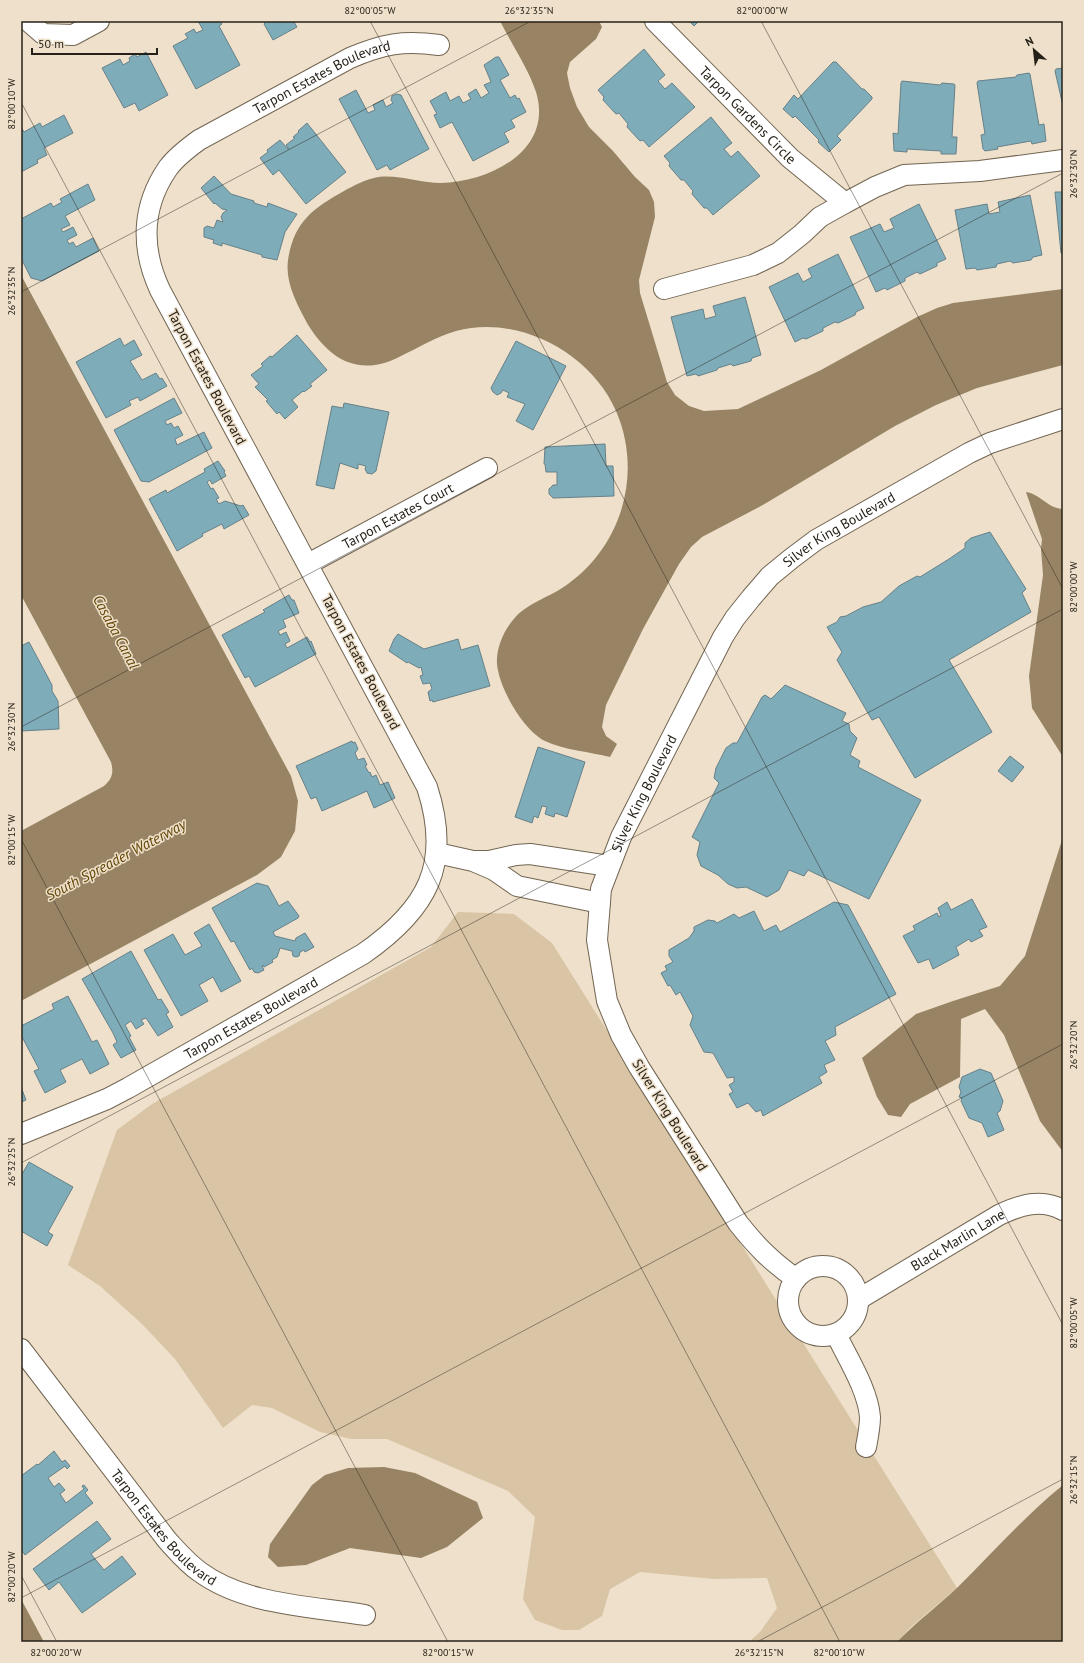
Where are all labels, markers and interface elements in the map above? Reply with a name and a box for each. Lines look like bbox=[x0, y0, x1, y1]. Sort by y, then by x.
text: 82°00'05"W bbox=[344, 4, 396, 17]
text: 26°32'35"N bbox=[504, 4, 554, 17]
text: 82°00'00"W bbox=[736, 4, 788, 17]
scale bar bbox=[32, 30, 157, 56]
north arrow bbox=[1014, 30, 1054, 70]
text: N bbox=[1023, 33, 1036, 49]
text: 50 m bbox=[38, 36, 64, 51]
street label: Tarpon Estates Boulevard bbox=[250, 36, 392, 118]
street label: Tarpon Gardens Circle bbox=[695, 62, 800, 168]
text: 82°00'10"W bbox=[5, 78, 18, 130]
text: 26°32'30"N bbox=[1067, 149, 1080, 199]
text: 26°32'35"N bbox=[5, 266, 18, 316]
street label: Tarpon Estates Boulevard bbox=[164, 306, 250, 448]
street label: Tarpon Estates Court bbox=[339, 479, 457, 553]
street label: Silver King Boulevard bbox=[779, 488, 898, 571]
text: 82°00'00"W bbox=[1067, 561, 1080, 613]
water label: Casaba Canal bbox=[89, 591, 144, 672]
street label: Tarpon Estates Boulevard bbox=[318, 591, 404, 733]
text: 26°32'30"N bbox=[5, 702, 18, 752]
street label: Silver King Boulevard bbox=[607, 732, 681, 855]
text: 82°00'15"W bbox=[5, 814, 18, 866]
water label: South Spreader Waterway bbox=[42, 814, 190, 905]
street label: Tarpon Estates Boulevard bbox=[181, 973, 321, 1063]
text: 26°32'20"N bbox=[1067, 1020, 1080, 1070]
street label: Silver King Boulevard bbox=[628, 1056, 712, 1174]
text: 26°32'25"N bbox=[5, 1137, 18, 1187]
street label: Black Marlin Lane bbox=[907, 1205, 1007, 1275]
text: 82°00'05"W bbox=[1067, 1297, 1080, 1349]
text: 26°32'15"N bbox=[1067, 1455, 1080, 1505]
street label: Tarpon Estates Boulevard bbox=[107, 1465, 220, 1590]
text: 82°00'20"W bbox=[5, 1551, 18, 1603]
text: 82°00'20"W bbox=[30, 1646, 82, 1659]
text: 82°00'15"W bbox=[422, 1646, 474, 1659]
text: 26°32'15"N bbox=[734, 1646, 784, 1659]
text: 82°00'10"W bbox=[813, 1646, 865, 1659]

